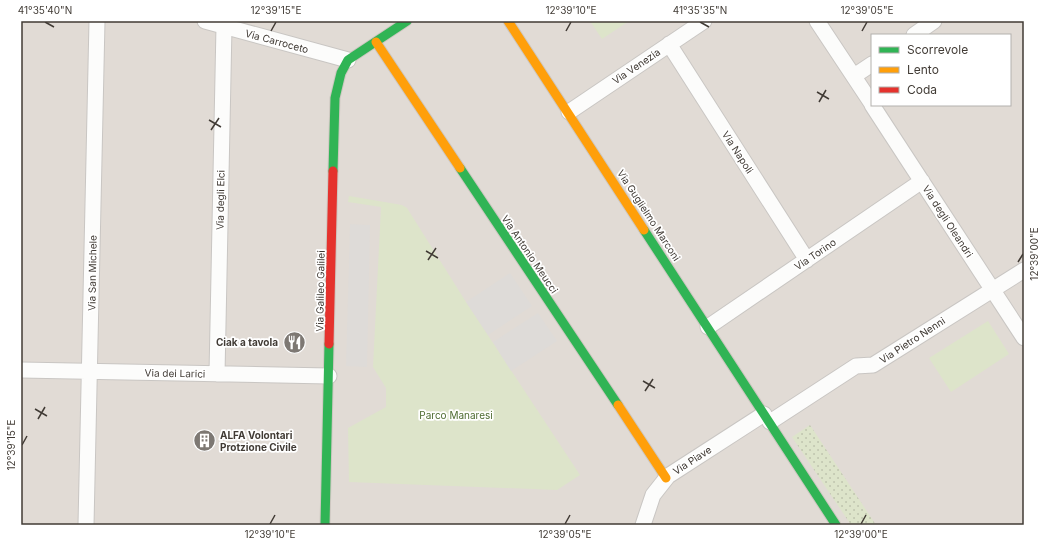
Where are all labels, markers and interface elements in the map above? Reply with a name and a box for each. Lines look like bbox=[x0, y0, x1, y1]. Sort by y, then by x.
text: 41°35'40"N bbox=[18, 4, 72, 16]
text: 12°39'15"E bbox=[251, 4, 301, 16]
text: 12°39'10"E bbox=[545, 4, 597, 16]
text: 41°35'35"N bbox=[673, 4, 727, 16]
text: 12°39'05"E bbox=[840, 4, 894, 16]
street label: Via Carroceto bbox=[244, 27, 310, 55]
legend bbox=[871, 34, 1011, 106]
text: Scorrevole bbox=[907, 42, 968, 57]
street label: Via Venezia bbox=[610, 46, 662, 86]
text: Lento bbox=[907, 62, 939, 77]
text: Coda bbox=[907, 82, 937, 97]
street label: Via Napoli bbox=[720, 129, 756, 175]
street label: Via Guglielmo Marconi bbox=[615, 167, 683, 263]
street label: Via degli Elci bbox=[213, 170, 227, 230]
street label: Via degli Oleandri bbox=[920, 183, 976, 259]
street label: Via Antonio Meucci bbox=[499, 213, 561, 295]
text: 12°39'00"E bbox=[1028, 227, 1040, 281]
street label: Via San Michele bbox=[85, 235, 99, 311]
street label: Via Torino bbox=[792, 236, 838, 272]
street label: Via Galileo Galilei bbox=[313, 250, 327, 332]
street label: Via Pietro Nenni bbox=[877, 314, 947, 366]
restaurant icon: Ciak a tavola bbox=[281, 329, 307, 355]
place label: Ciak a tavola bbox=[216, 336, 278, 348]
street label: Via dei Larici bbox=[145, 366, 205, 380]
park label: Parco Manaresi bbox=[419, 409, 493, 421]
text: 12°39'15"E bbox=[5, 420, 17, 470]
building icon: ALFA Volontari Protzione Civile bbox=[191, 428, 217, 454]
place label: ALFA Volontari Protzione Civile bbox=[220, 429, 297, 453]
street label: Via Piave bbox=[671, 443, 714, 477]
text: 12°39'10"E bbox=[244, 528, 296, 540]
text: 12°39'05"E bbox=[538, 528, 592, 540]
text: 12°39'00"E bbox=[834, 528, 888, 540]

